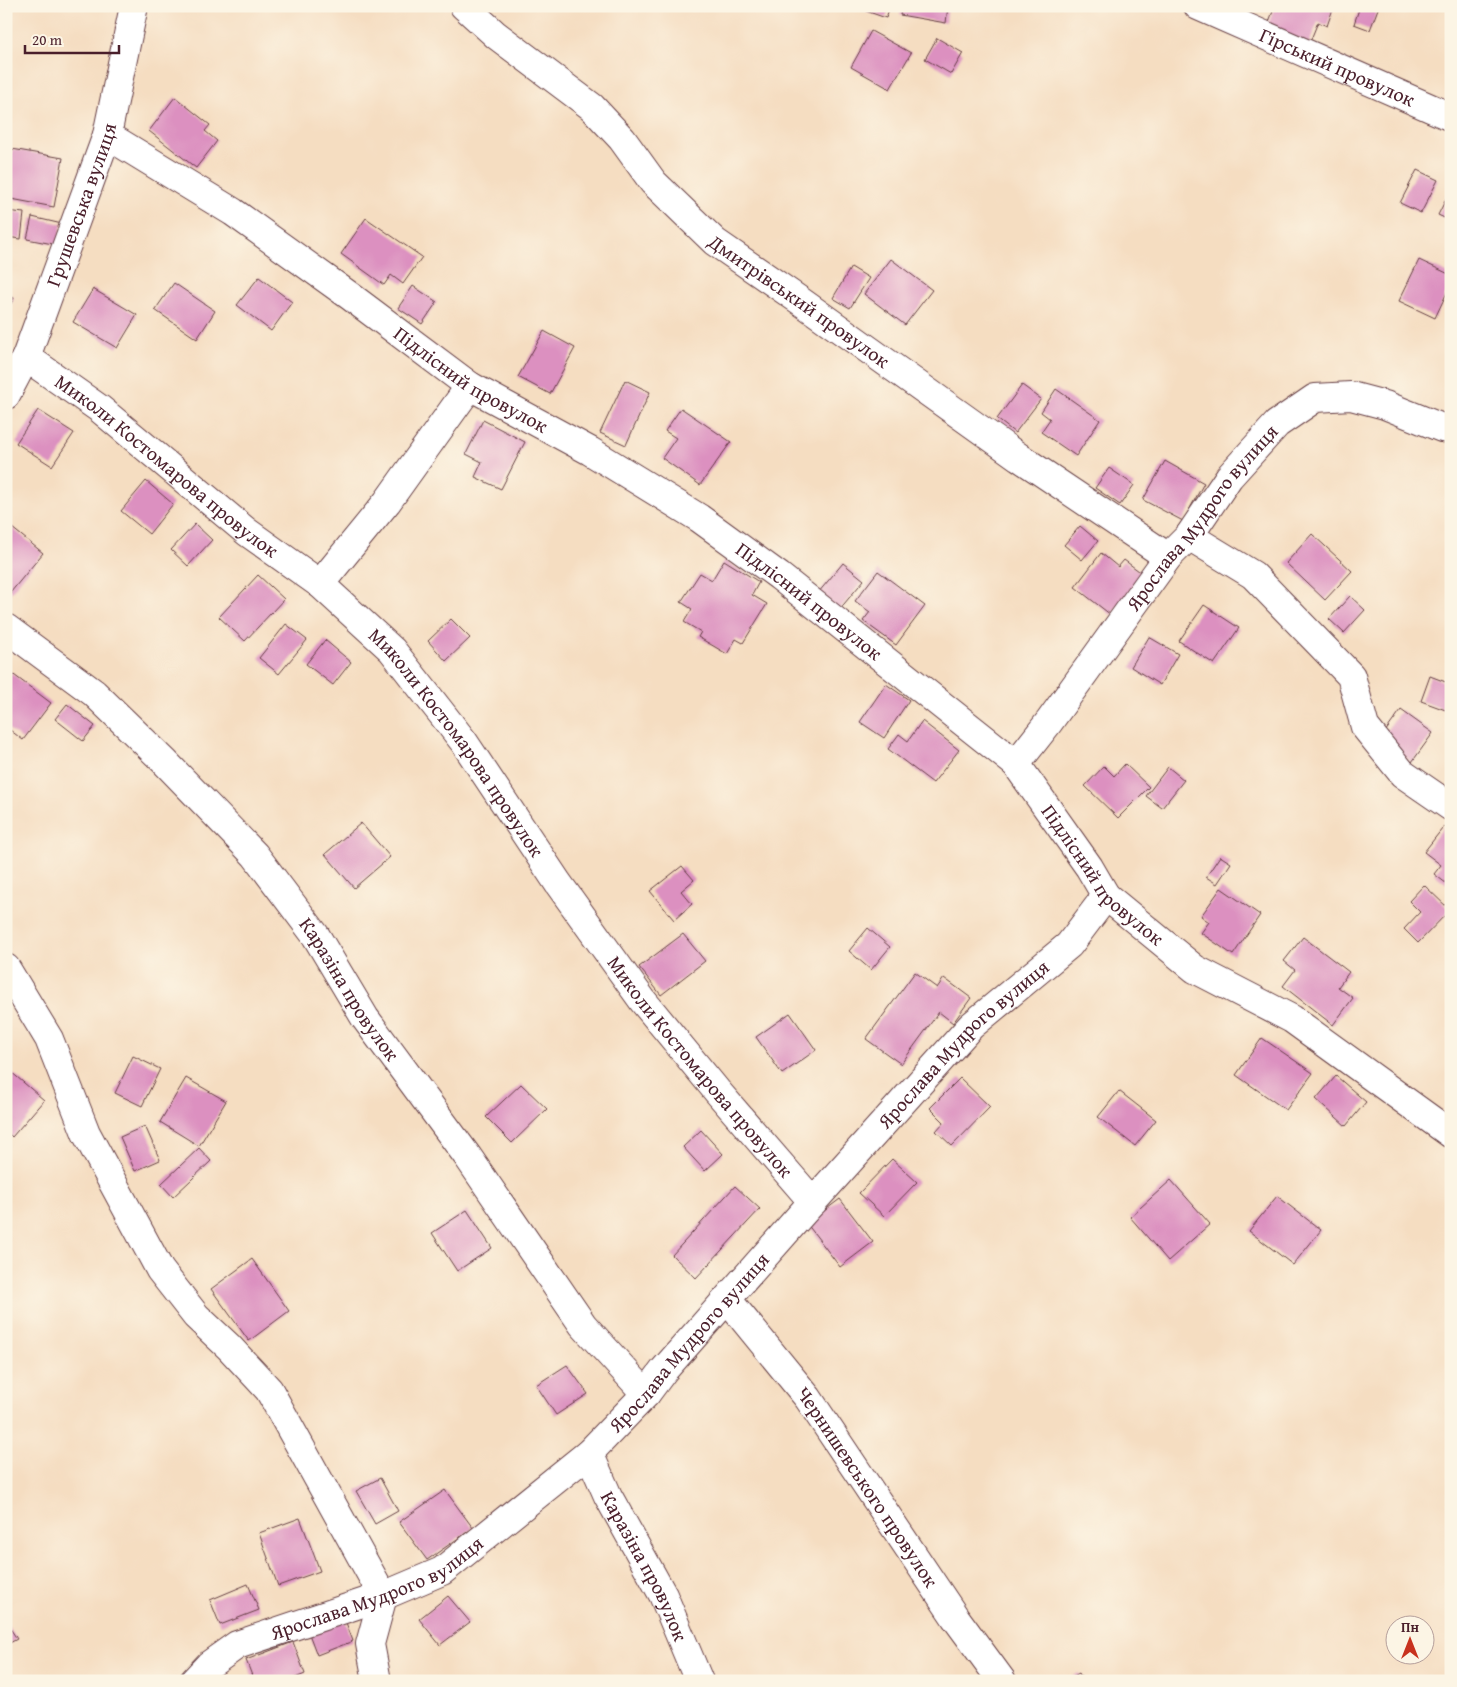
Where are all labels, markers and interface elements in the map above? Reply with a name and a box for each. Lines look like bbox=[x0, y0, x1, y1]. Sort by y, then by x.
street label: Гірський провулок bbox=[1255, 20, 1420, 114]
scale bar bbox=[25, 22, 119, 54]
text: 20 m bbox=[32, 29, 63, 50]
street label: Грушевська вулиця bbox=[38, 120, 123, 290]
street label: Дмитрівський провулок bbox=[702, 226, 896, 375]
street label: Підлісний провулок bbox=[388, 319, 554, 440]
street label: Миколи Костомарова провулок bbox=[49, 367, 285, 564]
street label: Ярослава Мудрого вулиця bbox=[1118, 417, 1284, 617]
street label: Підлісний провулок bbox=[730, 534, 889, 667]
street label: Миколи Костомарова провулок bbox=[363, 621, 552, 863]
street label: Підлісний провулок bbox=[1035, 798, 1171, 952]
street label: Каразіна провулок bbox=[293, 911, 407, 1067]
street label: Миколи Костомарова провулок bbox=[601, 949, 801, 1184]
street label: Ярослава Мудрого вулиця bbox=[870, 952, 1055, 1135]
street label: Ярослава Мудрого вулиця bbox=[601, 1246, 776, 1439]
street label: Чернишевського провулок bbox=[790, 1380, 946, 1593]
street label: Каразіна провулок bbox=[594, 1485, 696, 1646]
street label: Ярослава Мудрого вулиця bbox=[265, 1529, 489, 1647]
north arrow bbox=[1384, 1614, 1434, 1664]
text: Пн bbox=[1401, 1617, 1419, 1637]

